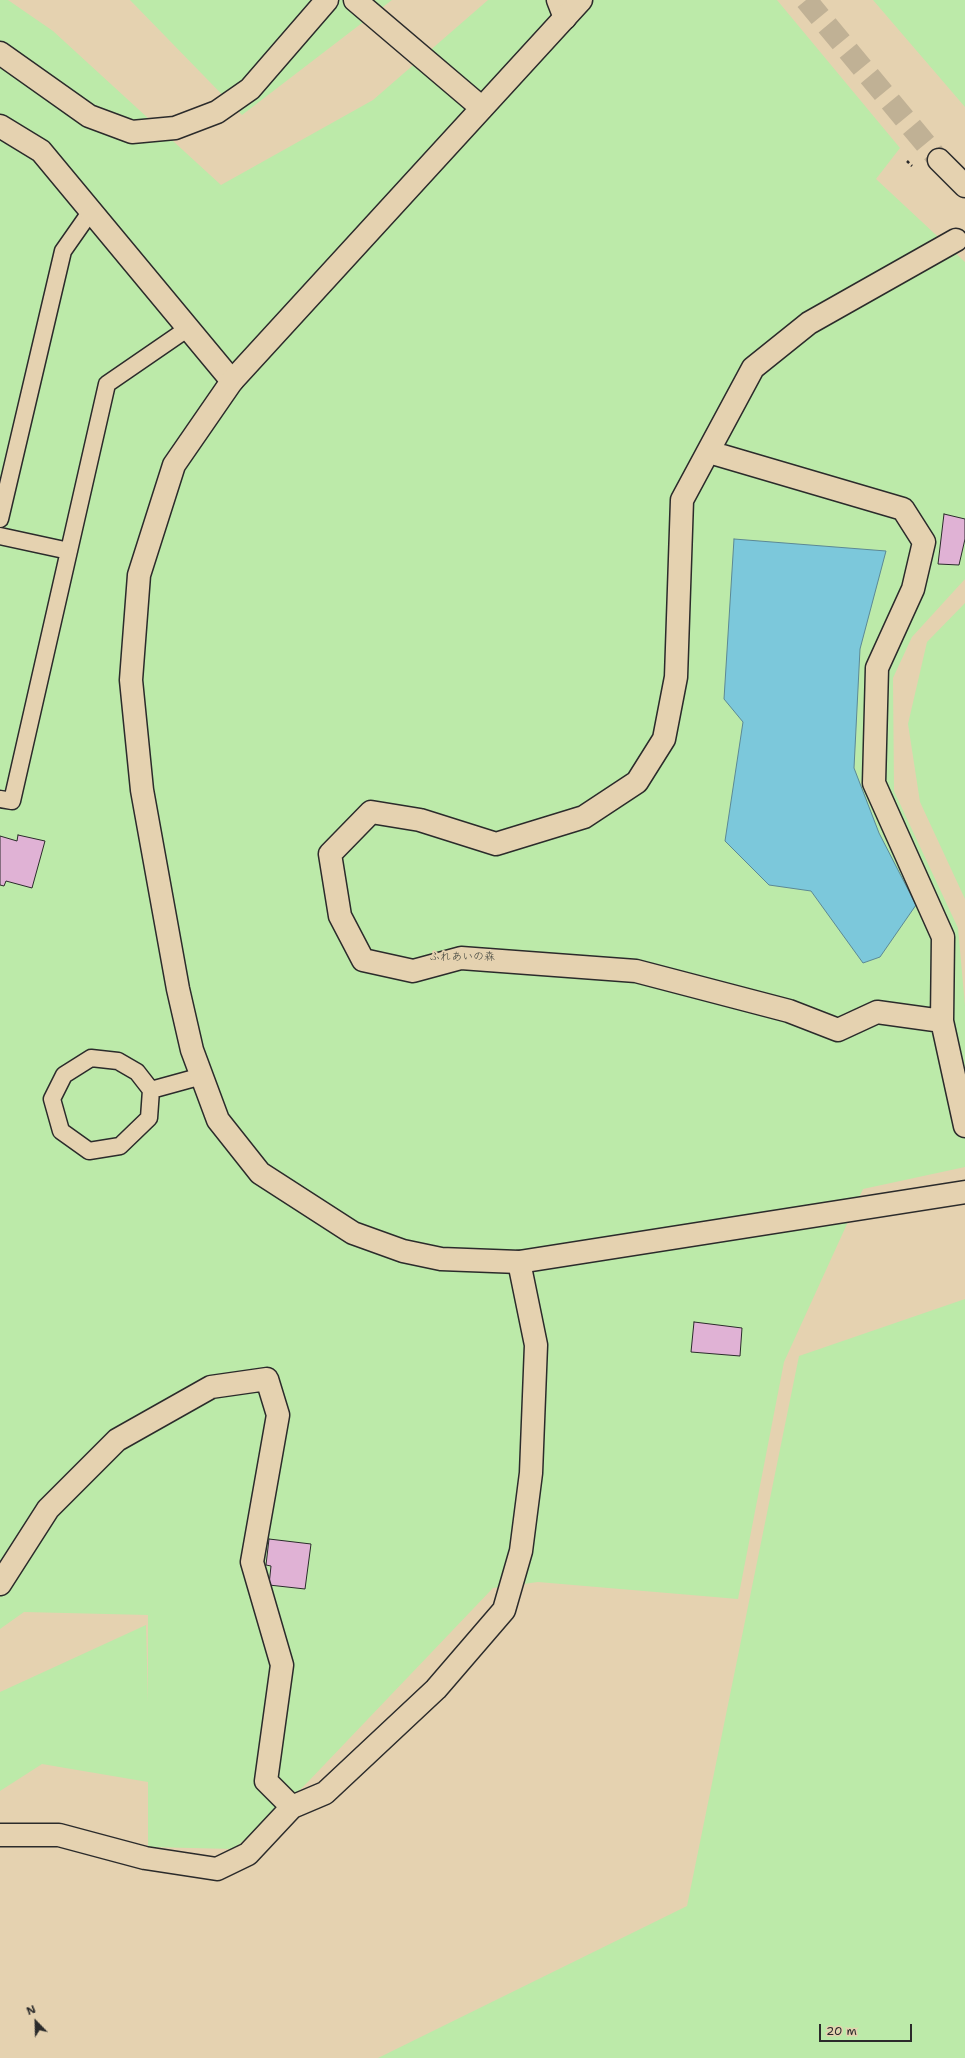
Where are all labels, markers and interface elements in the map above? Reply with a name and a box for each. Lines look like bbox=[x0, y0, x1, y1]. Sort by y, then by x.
park label: ふれあいの森 bbox=[429, 950, 495, 964]
north arrow bbox=[16, 2002, 56, 2042]
text: N bbox=[24, 2002, 38, 2019]
scale bar bbox=[821, 2016, 914, 2042]
text: 20 m bbox=[826, 2023, 857, 2039]

